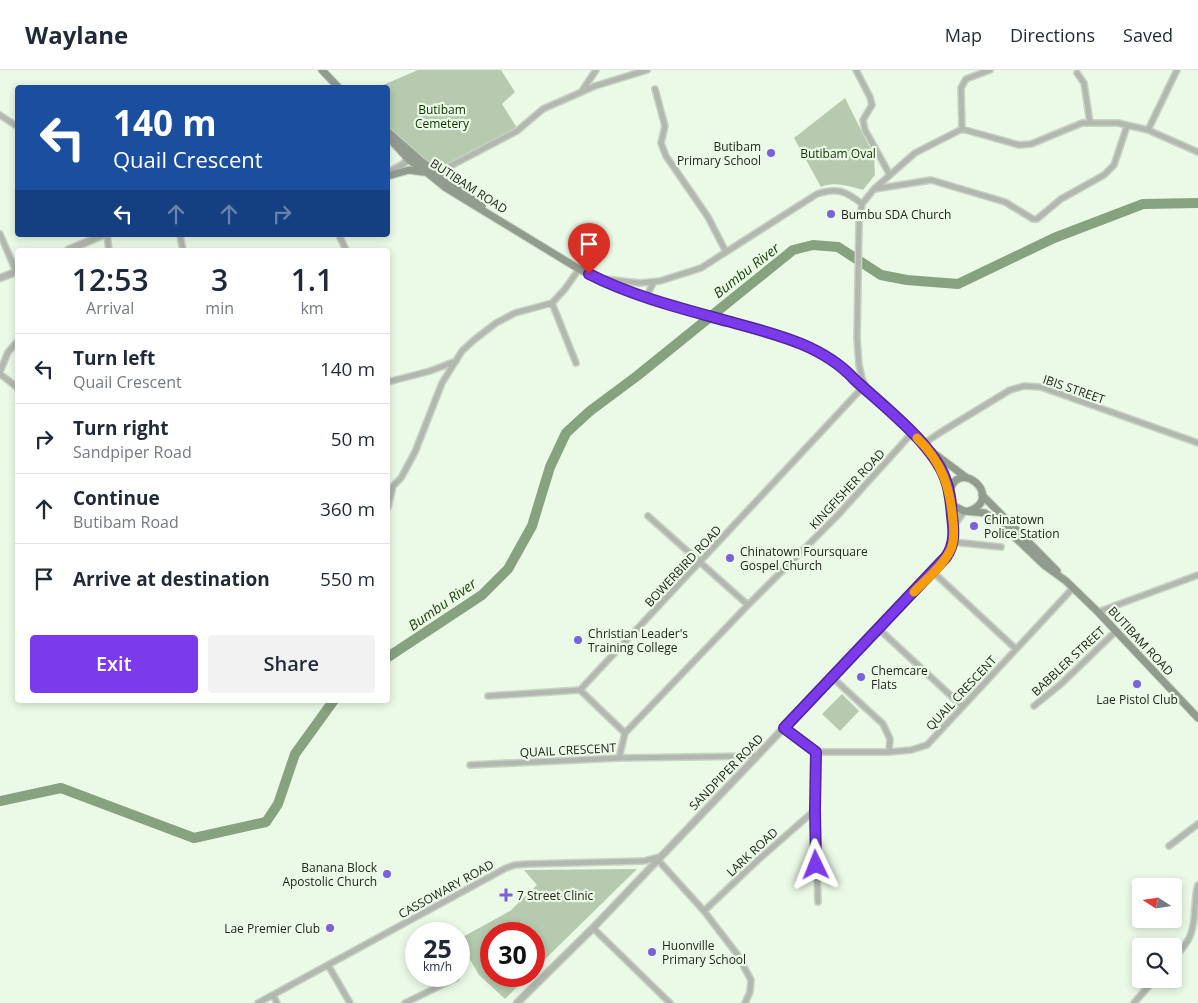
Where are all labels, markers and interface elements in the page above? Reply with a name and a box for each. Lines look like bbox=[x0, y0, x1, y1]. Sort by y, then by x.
text: Waylane bbox=[25, 18, 128, 51]
text: Map bbox=[945, 23, 982, 47]
text: Directions bbox=[1010, 23, 1095, 47]
text: Saved bbox=[1123, 23, 1173, 47]
text: 140 m bbox=[113, 99, 217, 146]
park label: Butibam Cemetery bbox=[415, 101, 470, 132]
icon: left bbox=[30, 105, 95, 170]
place label: Butibam Primary School bbox=[677, 138, 761, 169]
text: Quail Crescent bbox=[113, 144, 263, 174]
park label: Butibam Oval bbox=[800, 145, 876, 162]
marker: Butibam Primary School bbox=[765, 147, 777, 159]
street label: BUTIBAM ROAD bbox=[427, 155, 511, 217]
icon: left bbox=[109, 200, 137, 228]
icon: ahead bbox=[162, 200, 190, 228]
icon: ahead bbox=[215, 200, 243, 228]
icon: right bbox=[268, 200, 296, 228]
place label: Bumbu SDA Church bbox=[841, 206, 951, 223]
marker: Bumbu SDA Church bbox=[825, 208, 837, 220]
pin bbox=[568, 223, 610, 274]
icon: arrive bbox=[575, 230, 603, 258]
water label: Bumbu River bbox=[709, 238, 783, 302]
text: 12:53 bbox=[72, 259, 149, 300]
text: 3 bbox=[211, 259, 228, 300]
text: 1.1 bbox=[291, 259, 333, 300]
text: Arrival bbox=[86, 297, 134, 319]
text: min bbox=[205, 297, 234, 319]
text: km bbox=[300, 297, 324, 319]
text: Turn left bbox=[73, 345, 155, 371]
icon: left bbox=[30, 355, 58, 383]
text: 140 m bbox=[320, 356, 375, 382]
street label: IBIS STREET bbox=[1041, 370, 1108, 408]
text: Quail Crescent bbox=[73, 371, 182, 393]
text: Turn right bbox=[73, 415, 168, 441]
icon: right bbox=[30, 425, 58, 453]
text: 50 m bbox=[331, 426, 375, 452]
text: Sandpiper Road bbox=[73, 441, 192, 463]
street label: KINGFISHER ROAD bbox=[805, 445, 889, 533]
text: Continue bbox=[73, 485, 160, 511]
icon: ahead bbox=[30, 495, 58, 523]
text: 360 m bbox=[320, 496, 375, 522]
text: Butibam Road bbox=[73, 511, 179, 533]
place label: Chinatown Police Station bbox=[984, 511, 1060, 542]
marker: Chinatown Police Station bbox=[968, 520, 980, 532]
street label: BOWERBIRD ROAD bbox=[641, 522, 725, 610]
place label: Chinatown Foursquare Gospel Church bbox=[740, 543, 868, 574]
marker: Chinatown Foursquare Gospel Church bbox=[724, 552, 736, 564]
icon: arrive bbox=[30, 565, 58, 593]
text: Arrive at destination bbox=[73, 566, 270, 592]
text: 550 m bbox=[320, 566, 375, 592]
water label: Bumbu River bbox=[404, 573, 480, 634]
street label: BUTIBAM ROAD bbox=[1105, 603, 1177, 679]
street label: BABBLER STREET bbox=[1028, 622, 1109, 700]
place label: Christian Leader's Training College bbox=[588, 625, 688, 656]
marker: Christian Leader's Training College bbox=[572, 634, 584, 646]
button: Exit bbox=[30, 635, 198, 693]
button: Share bbox=[208, 635, 375, 693]
street label: QUAIL CRESCENT bbox=[922, 652, 1000, 734]
place label: Chemcare Flats bbox=[871, 662, 928, 693]
marker: Chemcare Flats bbox=[855, 671, 867, 683]
marker: Lae Pistol Club bbox=[1131, 678, 1143, 690]
place label: Lae Pistol Club bbox=[1096, 691, 1178, 708]
street label: SANDPIPER ROAD bbox=[685, 730, 767, 814]
street label: QUAIL CRESCENT bbox=[519, 739, 617, 761]
street label: LARK ROAD bbox=[723, 824, 781, 880]
position arrow bbox=[789, 838, 841, 890]
street label: CASSOWARY ROAD bbox=[395, 856, 497, 922]
place label: Banana Block Apostolic Church bbox=[282, 859, 378, 890]
marker: Banana Block Apostolic Church bbox=[381, 868, 393, 880]
north arrow bbox=[1132, 878, 1182, 928]
map controls bbox=[1132, 878, 1182, 988]
place label: 7 Street Clinic bbox=[517, 887, 594, 904]
marker: 7 Street Clinic bbox=[499, 888, 513, 902]
place label: Lae Premier Club bbox=[224, 920, 320, 937]
marker: Lae Premier Club bbox=[324, 922, 336, 934]
speed limit sign: 30 bbox=[480, 922, 545, 987]
text: 25 bbox=[423, 931, 452, 965]
place label: Huonville Primary School bbox=[662, 937, 746, 968]
button: search bbox=[1132, 938, 1182, 988]
marker: Huonville Primary School bbox=[646, 946, 658, 958]
text: km/h bbox=[423, 958, 452, 975]

